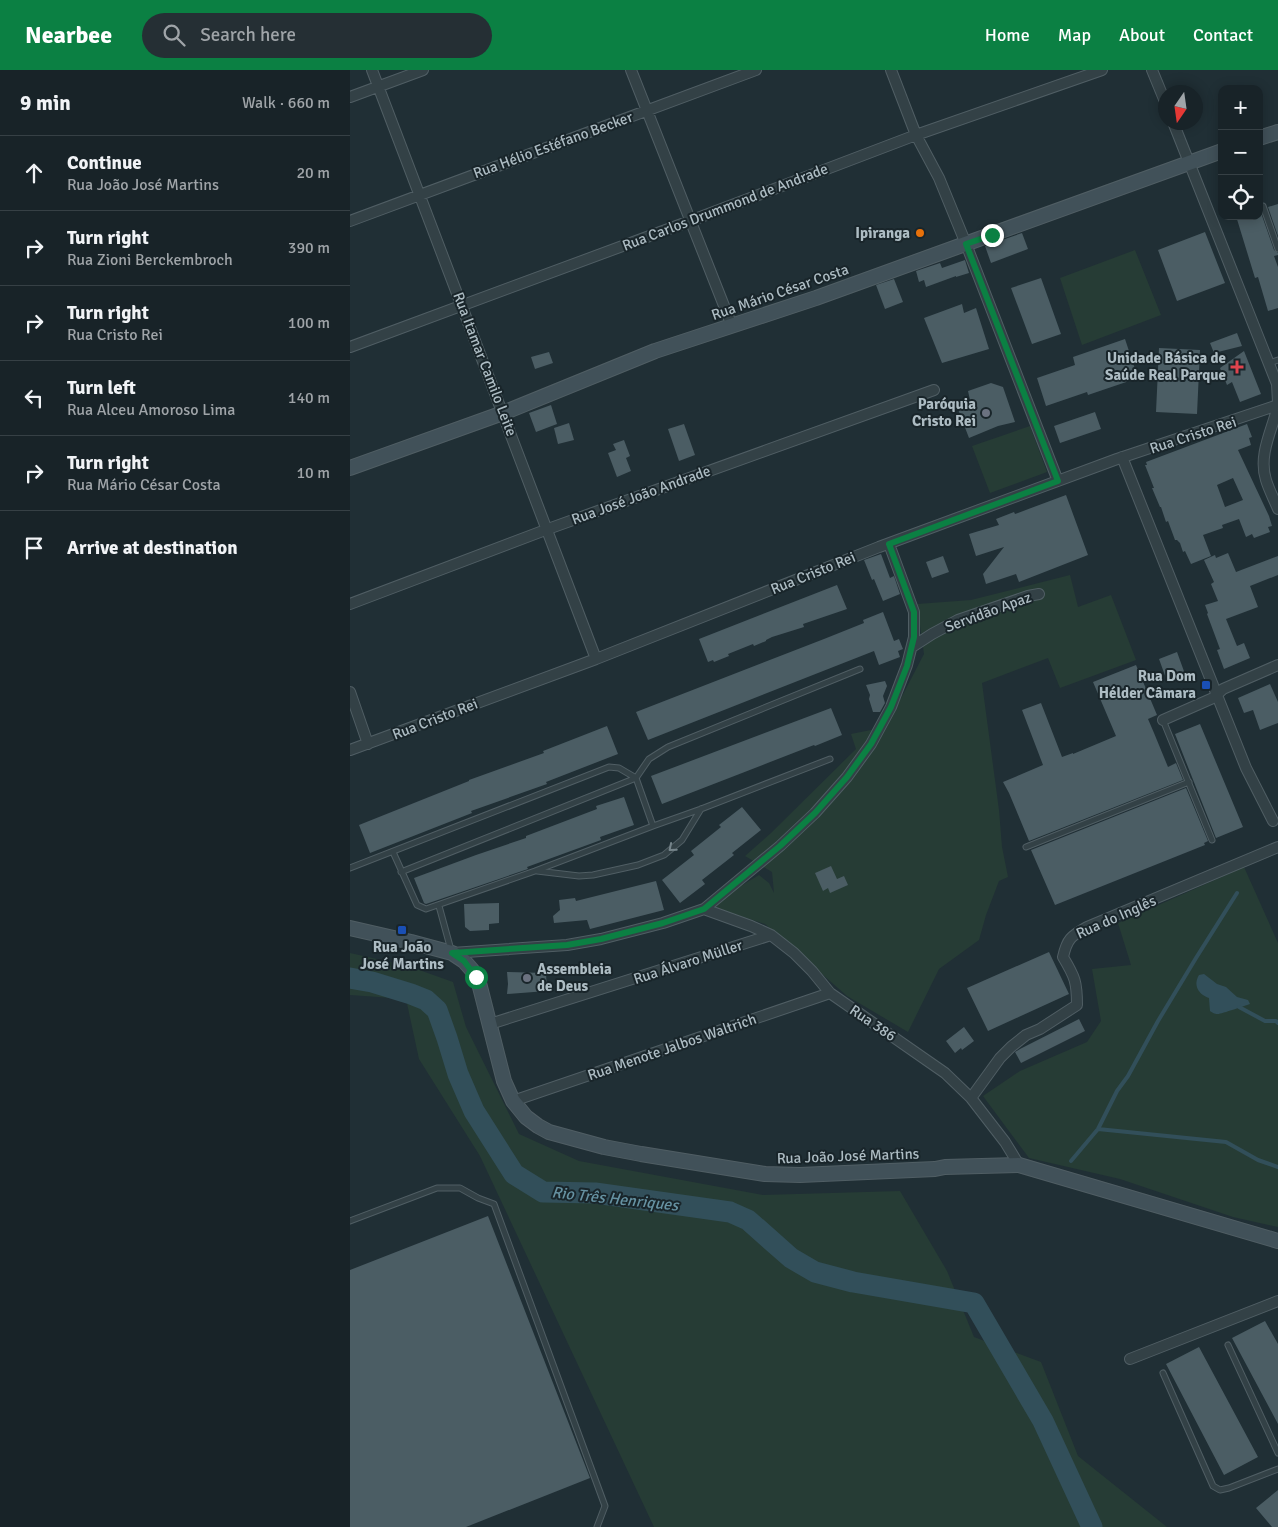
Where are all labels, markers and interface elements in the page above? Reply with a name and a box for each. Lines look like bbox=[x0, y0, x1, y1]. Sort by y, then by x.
search box bbox=[142, 13, 492, 58]
text: Nearbee bbox=[25, 20, 112, 50]
icon: search bbox=[160, 21, 188, 49]
text: Search here bbox=[200, 23, 296, 47]
text: Home bbox=[985, 24, 1030, 46]
text: Map bbox=[1058, 24, 1091, 46]
text: About bbox=[1119, 24, 1165, 46]
text: Contact bbox=[1193, 24, 1253, 46]
north arrow bbox=[1158, 85, 1203, 130]
map controls bbox=[1218, 85, 1263, 220]
button: + bbox=[1218, 85, 1263, 130]
text: 9 min bbox=[20, 90, 71, 116]
text: Walk · 660 m bbox=[242, 93, 330, 113]
street label: Rua Hélio Estéfano Becker bbox=[471, 108, 636, 182]
button: − bbox=[1218, 130, 1263, 175]
text: Continue bbox=[67, 151, 142, 175]
icon: ahead bbox=[20, 159, 48, 187]
street label: Rua Carlos Drummond de Andrade bbox=[620, 159, 830, 255]
text: 20 m bbox=[296, 163, 330, 183]
text: Rua João José Martins bbox=[67, 175, 219, 195]
button: locate bbox=[1218, 175, 1263, 220]
place label: Ipiranga bbox=[855, 224, 910, 242]
route end bbox=[981, 224, 1004, 247]
text: Turn right bbox=[67, 226, 149, 250]
marker: Ipiranga bbox=[914, 227, 926, 239]
icon: right bbox=[20, 234, 48, 262]
text: 390 m bbox=[288, 238, 330, 258]
text: Rua Zioni Berckembroch bbox=[67, 250, 233, 270]
street label: Rua Mário César Costa bbox=[709, 260, 851, 324]
street label: Rua Itamar Camilo Leite bbox=[449, 289, 521, 439]
text: Turn right bbox=[67, 301, 149, 325]
icon: right bbox=[20, 309, 48, 337]
text: 100 m bbox=[288, 313, 330, 333]
text: Rua Cristo Rei bbox=[67, 325, 163, 345]
place label: Unidade Básica de Saúde Real Parque bbox=[1105, 349, 1226, 384]
marker: Unidade Básica de Saúde Real Parque bbox=[1230, 360, 1244, 374]
text: Turn left bbox=[67, 376, 136, 400]
icon: left bbox=[20, 384, 48, 412]
text: 140 m bbox=[288, 388, 330, 408]
place label: Paróquia Cristo Rei bbox=[912, 395, 976, 430]
text: Rua Alceu Amoroso Lima bbox=[67, 400, 235, 420]
marker: Paróquia Cristo Rei bbox=[980, 407, 992, 419]
street label: Rua Cristo Rei bbox=[1147, 413, 1239, 457]
text: Turn right bbox=[67, 451, 149, 475]
icon: right bbox=[20, 459, 48, 487]
street label: Rua José João Andrade bbox=[569, 461, 713, 529]
text: 10 m bbox=[296, 463, 330, 483]
text: Rua Mário César Costa bbox=[67, 475, 221, 495]
icon: arrive bbox=[20, 534, 48, 562]
text: Arrive at destination bbox=[67, 536, 238, 560]
street label: Rua Cristo Rei bbox=[768, 548, 858, 598]
street label: Servidão Apaz bbox=[942, 588, 1034, 636]
place label: Rua Dom Hélder Câmara bbox=[1099, 667, 1196, 702]
marker: Rua Dom Hélder Câmara bbox=[1200, 679, 1212, 691]
street label: Rua Cristo Rei bbox=[390, 694, 480, 744]
one-way arrow bbox=[669, 842, 678, 850]
street label: Rua do Inglês bbox=[1073, 891, 1159, 943]
marker: Rua João José Martins bbox=[396, 924, 408, 936]
street label: Rua Álvaro Müller bbox=[631, 935, 745, 988]
place label: Rua João José Martins bbox=[360, 938, 444, 973]
place label: Assembleia de Deus bbox=[537, 960, 612, 995]
route start bbox=[465, 966, 488, 989]
marker: Assembleia de Deus bbox=[521, 972, 533, 984]
street label: Rua 386 bbox=[846, 1001, 900, 1045]
street label: Rua Menote Jalbos Waltrich bbox=[585, 1010, 759, 1084]
street label: Rua João José Martins bbox=[776, 1145, 920, 1167]
water label: Rio Três Henriques bbox=[551, 1182, 681, 1216]

